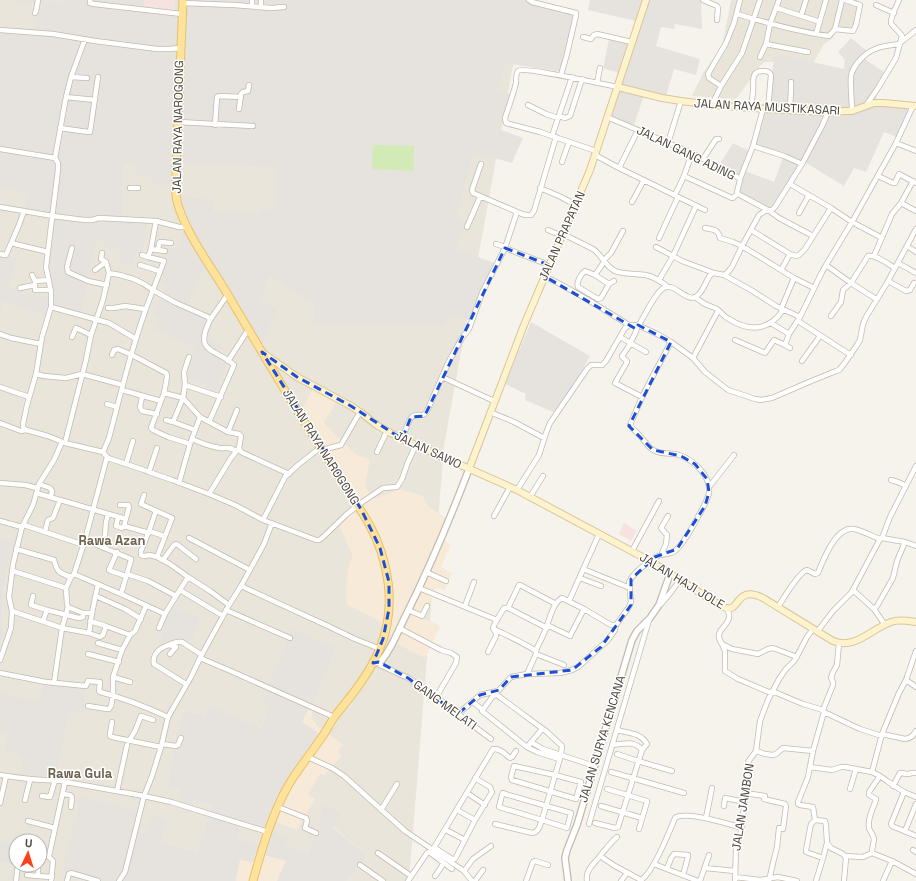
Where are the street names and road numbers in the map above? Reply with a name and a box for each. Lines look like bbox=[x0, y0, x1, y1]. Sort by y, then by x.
street label: JALAN RAYA NAROGONG bbox=[169, 60, 187, 194]
street label: JALAN RAYA MUSTIKASARI bbox=[694, 95, 840, 119]
street label: JALAN GANG ADING bbox=[634, 122, 738, 184]
street label: JALAN PRAPATAN bbox=[535, 189, 589, 283]
street label: JALAN RAYA NAROGONG bbox=[279, 386, 363, 508]
street label: JALAN SAWO bbox=[392, 427, 464, 473]
street label: JALAN HAJI JOLE bbox=[637, 549, 728, 613]
street label: JALAN SURYA KENCANA bbox=[575, 673, 629, 804]
street label: GANG MELATI bbox=[410, 677, 480, 733]
street label: JALAN JAMBON bbox=[728, 762, 758, 852]

